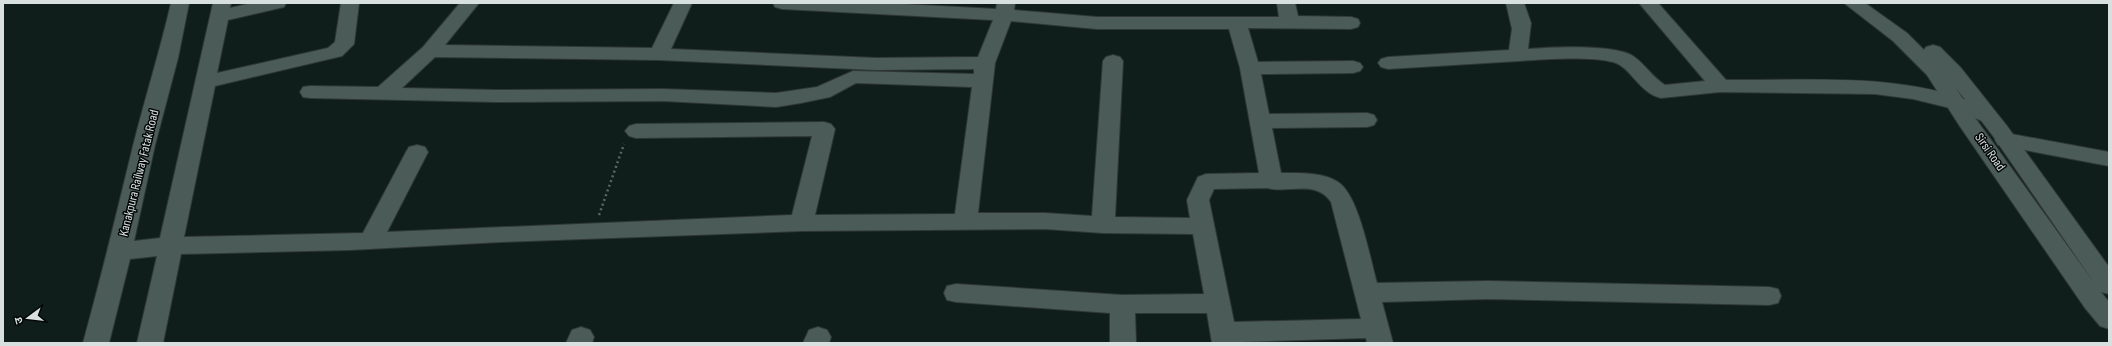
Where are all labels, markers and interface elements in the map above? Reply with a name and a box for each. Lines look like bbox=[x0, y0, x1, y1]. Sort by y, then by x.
street label: Kanakpura Railway Fatak Road bbox=[116, 108, 162, 238]
street label: Sirsi Road bbox=[1971, 130, 2009, 174]
north arrow bbox=[8, 298, 48, 338]
text: उ bbox=[12, 315, 26, 325]

